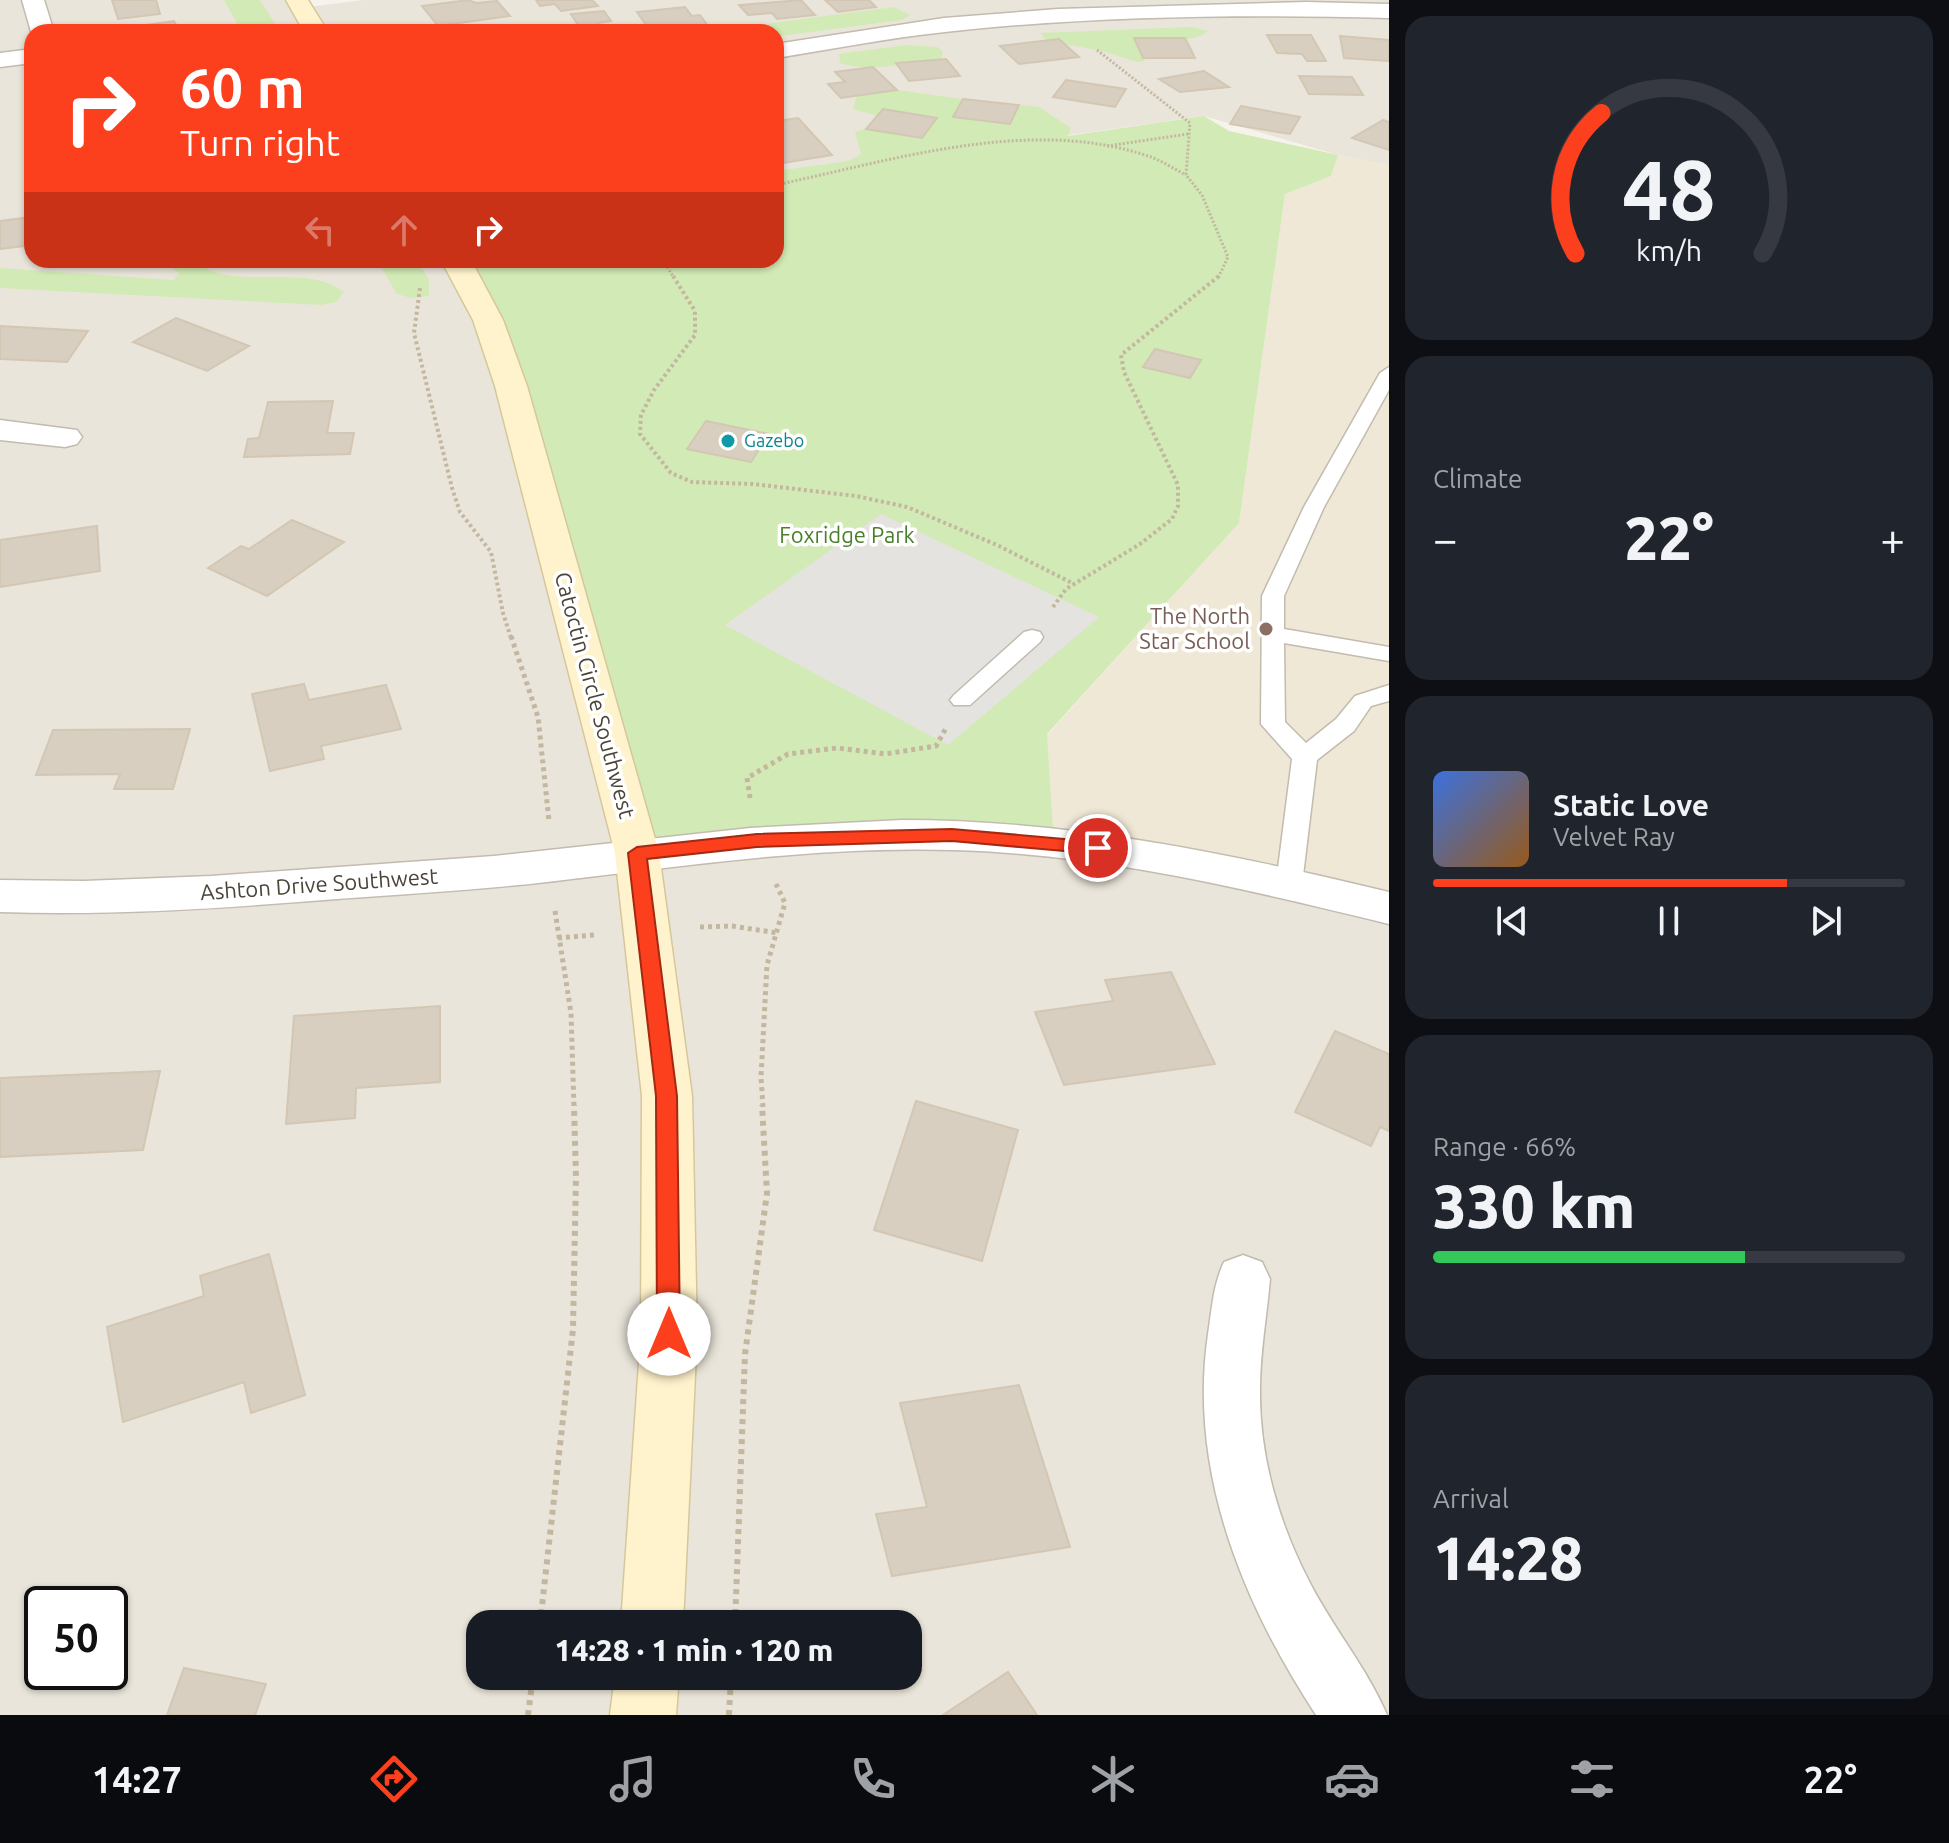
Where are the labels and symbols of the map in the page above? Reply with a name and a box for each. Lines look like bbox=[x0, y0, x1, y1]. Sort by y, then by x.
place label: Gazebo bbox=[744, 430, 804, 450]
marker: Gazebo bbox=[719, 432, 737, 450]
park label: Foxridge Park bbox=[779, 522, 915, 547]
street label: Catoctin Circle Southwest bbox=[551, 569, 641, 821]
place label: The North Star School bbox=[1139, 603, 1250, 653]
marker: The North Star School bbox=[1257, 620, 1275, 638]
pin bbox=[1064, 814, 1132, 882]
street label: Ashton Drive Southwest bbox=[199, 863, 439, 904]
position arrow bbox=[627, 1292, 711, 1376]
speed limit sign: 50 bbox=[24, 1586, 128, 1690]

